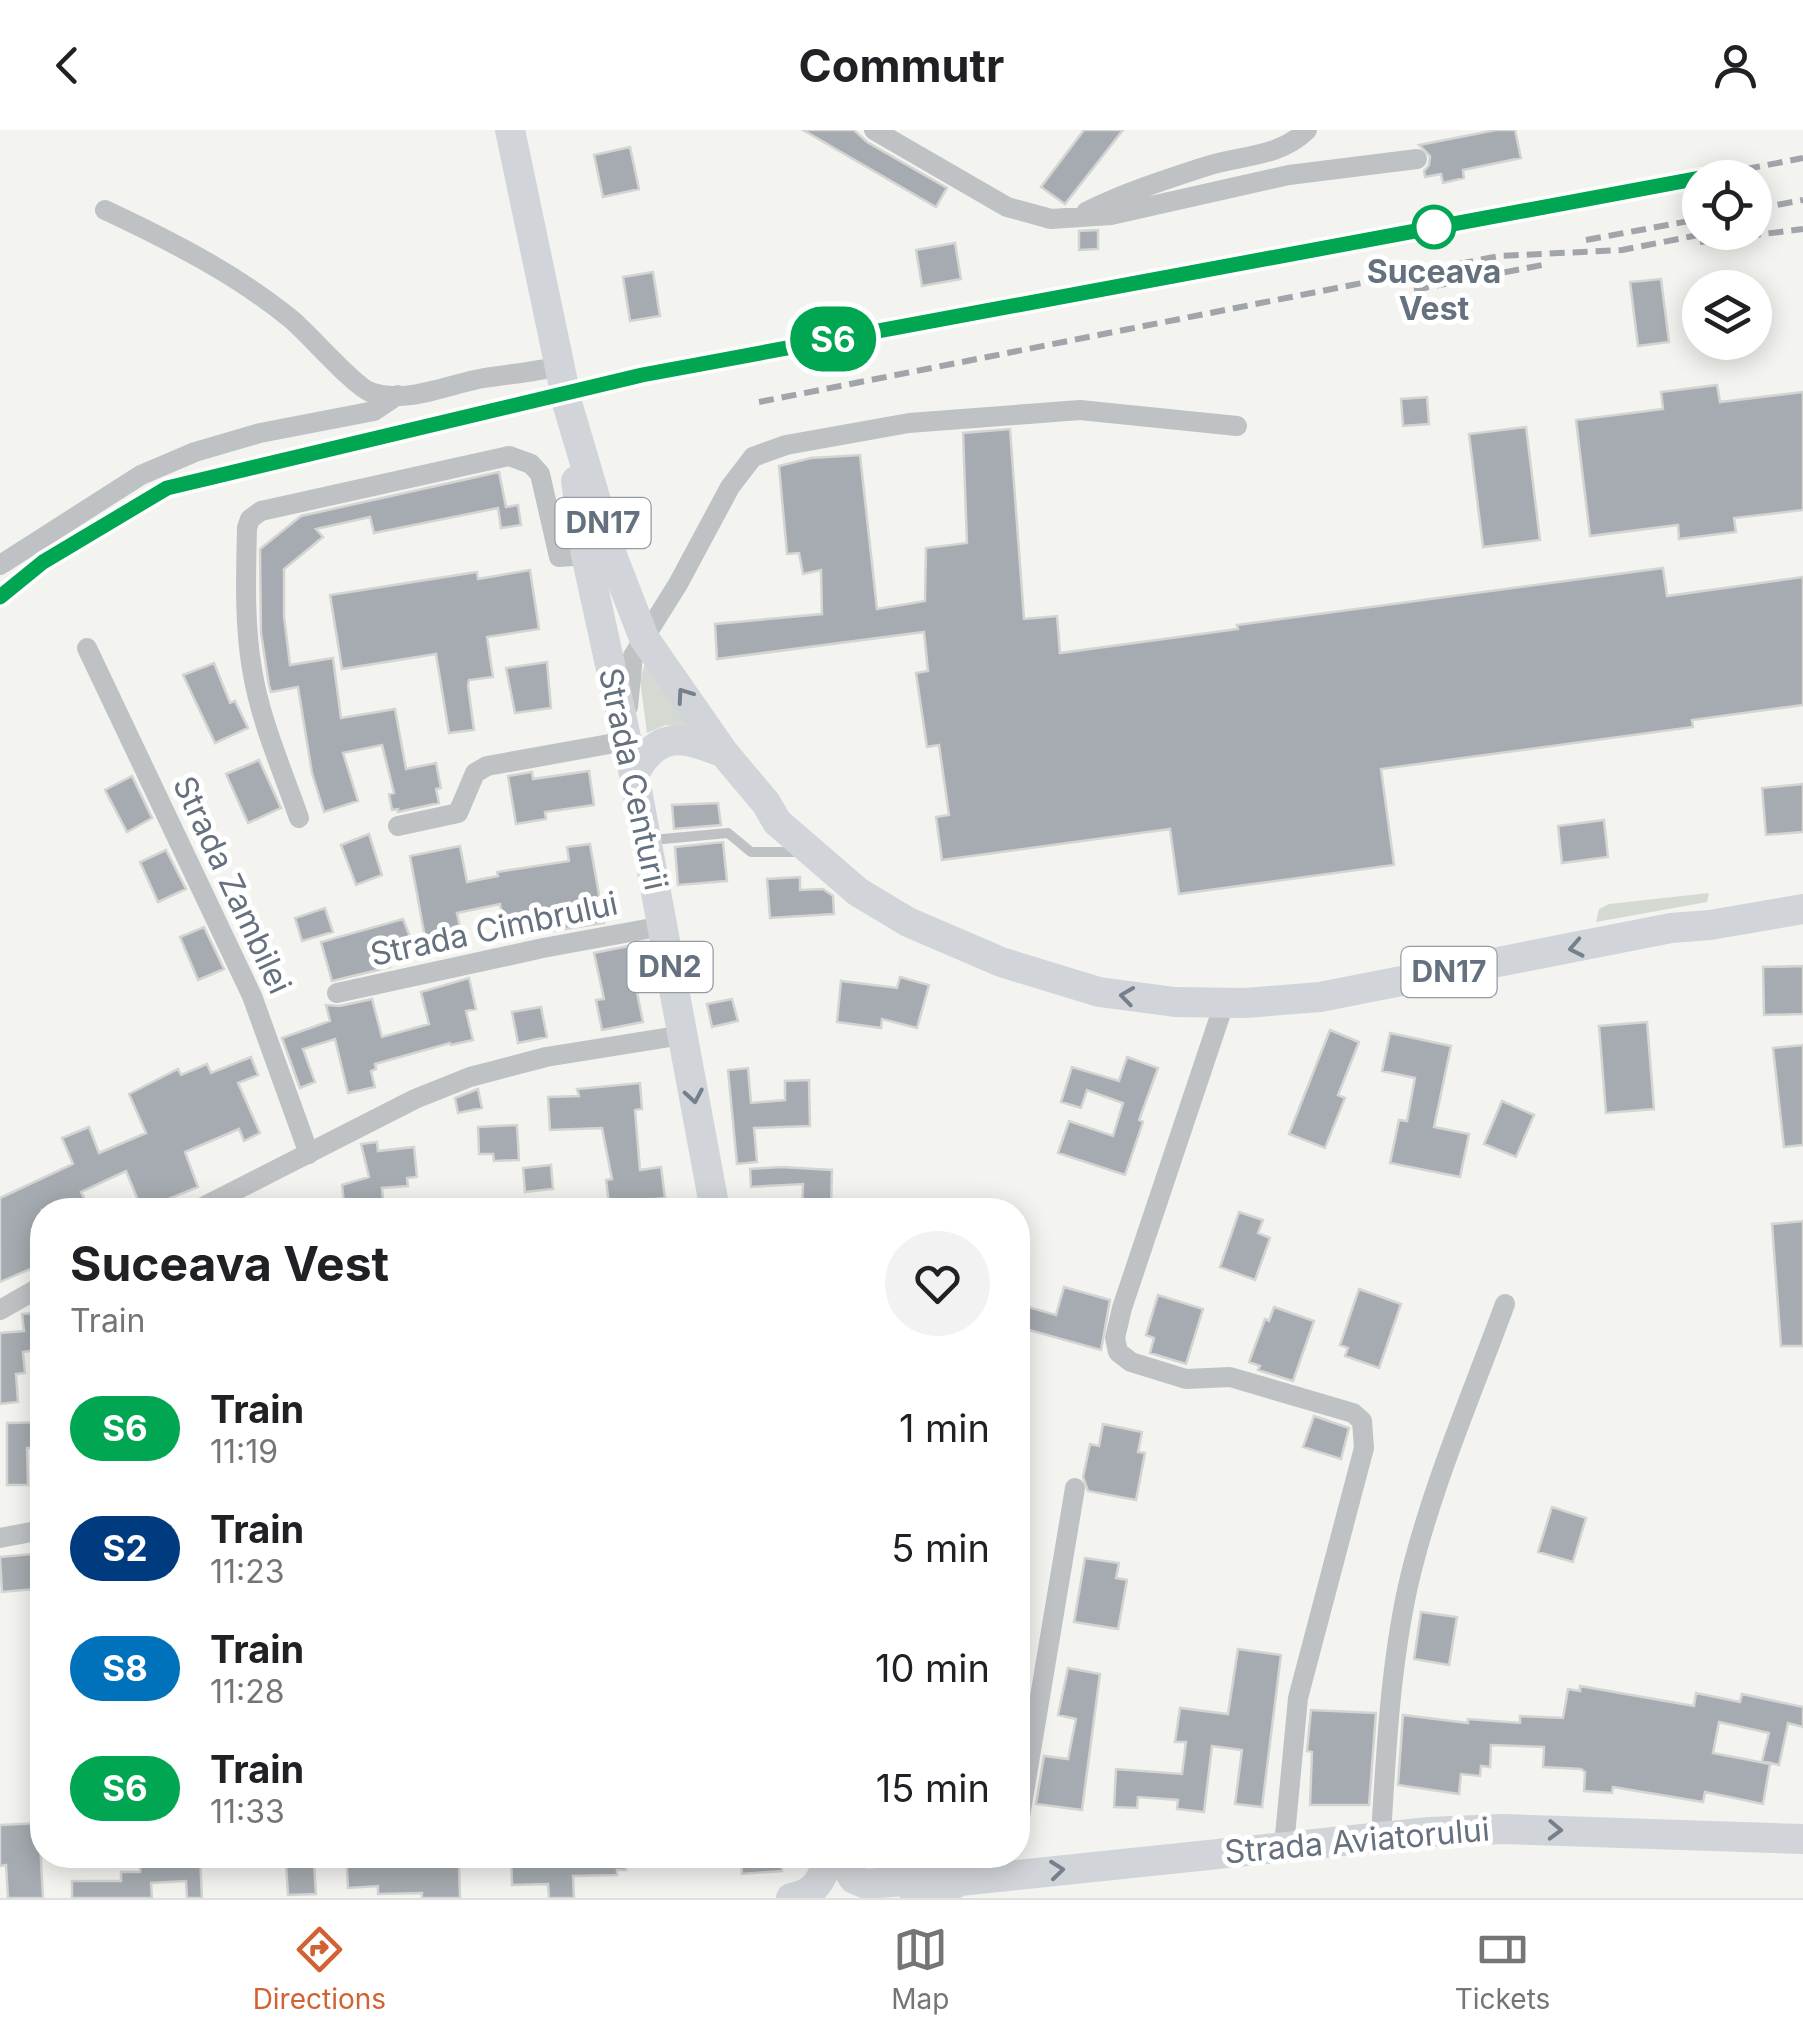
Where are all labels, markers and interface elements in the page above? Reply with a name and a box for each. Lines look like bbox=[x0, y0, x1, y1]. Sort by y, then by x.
icon: back bbox=[40, 38, 95, 93]
text: Commutr bbox=[799, 38, 1004, 93]
icon: person bbox=[1708, 38, 1763, 93]
map controls bbox=[1682, 160, 1772, 360]
button: locate bbox=[1682, 160, 1772, 250]
marker: Suceava Vest bbox=[1413, 206, 1455, 248]
place label: Suceava Vest bbox=[1367, 252, 1501, 328]
button: layers bbox=[1682, 270, 1772, 360]
line badge: S6 bbox=[788, 306, 878, 372]
text: S6 bbox=[810, 318, 856, 360]
road number: DN17 bbox=[556, 498, 650, 548]
street label: Strada Centurii bbox=[591, 664, 676, 893]
one-way arrow bbox=[678, 688, 696, 707]
street label: Strada Zambilei bbox=[165, 770, 300, 1000]
street label: Strada Cimbrului bbox=[367, 883, 621, 974]
one-way arrow bbox=[1568, 936, 1585, 957]
road number: DN2 bbox=[628, 942, 712, 992]
road number: DN17 bbox=[1402, 947, 1496, 997]
one-way arrow bbox=[1119, 986, 1136, 1007]
one-way arrow bbox=[683, 1088, 704, 1105]
button: heart bbox=[885, 1231, 990, 1336]
text: Suceava Vest bbox=[70, 1234, 389, 1293]
text: Train bbox=[70, 1301, 146, 1340]
text: Train bbox=[210, 1386, 304, 1432]
text: 1 min bbox=[899, 1405, 990, 1451]
text: S6 bbox=[102, 1407, 148, 1449]
text: 11:19 bbox=[210, 1432, 278, 1471]
text: Train bbox=[210, 1506, 304, 1552]
text: 5 min bbox=[891, 1525, 990, 1571]
text: S2 bbox=[103, 1527, 147, 1569]
text: 11:23 bbox=[210, 1552, 285, 1591]
text: Train bbox=[210, 1626, 304, 1672]
text: 10 min bbox=[875, 1645, 990, 1691]
text: S8 bbox=[102, 1647, 148, 1689]
text: 11:28 bbox=[210, 1672, 285, 1711]
text: Train bbox=[210, 1746, 304, 1792]
text: 15 min bbox=[876, 1765, 990, 1811]
text: S6 bbox=[102, 1767, 148, 1809]
text: 11:33 bbox=[210, 1792, 285, 1831]
street label: Strada Aviatorului bbox=[1223, 1809, 1491, 1872]
one-way arrow bbox=[1548, 1820, 1564, 1841]
one-way arrow bbox=[1050, 1860, 1066, 1882]
tab: Directions bbox=[253, 1922, 386, 2016]
tab: Map bbox=[891, 1922, 950, 2016]
tab: Tickets bbox=[1455, 1922, 1550, 2016]

